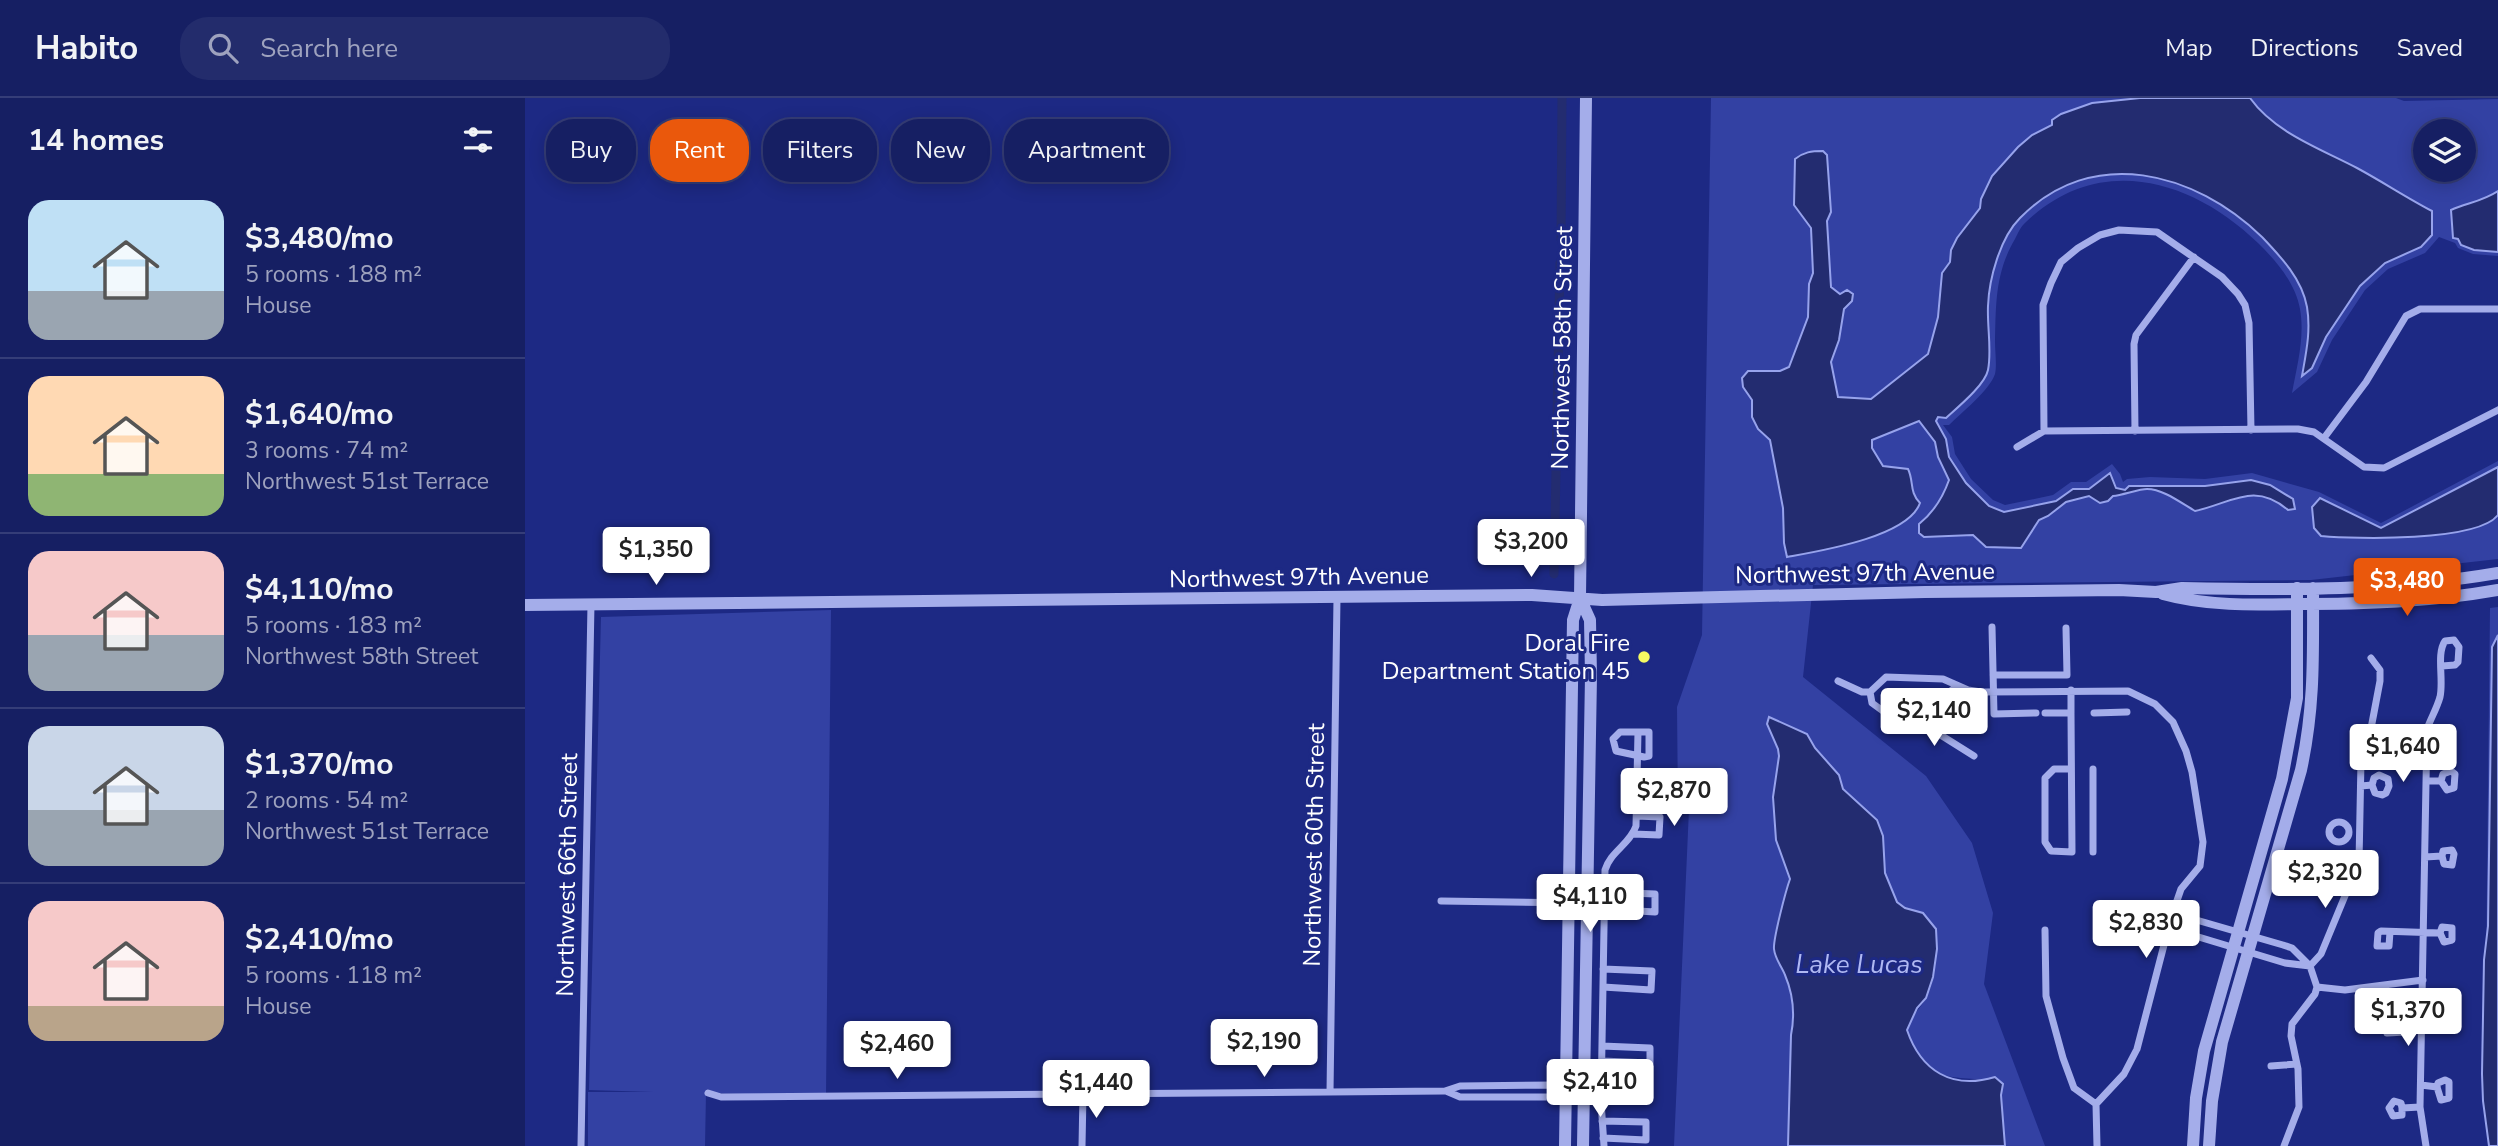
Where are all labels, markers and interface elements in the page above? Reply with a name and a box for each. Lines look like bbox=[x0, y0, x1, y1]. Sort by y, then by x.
search box bbox=[180, 17, 670, 80]
text: Habito bbox=[35, 26, 138, 71]
icon: search bbox=[204, 29, 242, 67]
text: Search here bbox=[260, 31, 398, 66]
text: Map bbox=[2165, 32, 2212, 64]
text: Directions bbox=[2250, 32, 2359, 64]
text: Saved bbox=[2397, 32, 2463, 64]
chip: Buy bbox=[546, 119, 636, 182]
chip: Rent bbox=[650, 119, 749, 182]
chip: Filters bbox=[763, 119, 877, 182]
chip: New bbox=[891, 119, 990, 182]
chip: Apartment bbox=[1004, 119, 1169, 182]
map controls bbox=[2413, 119, 2476, 182]
button: layers bbox=[2413, 119, 2476, 182]
text: 14 homes bbox=[28, 120, 164, 161]
icon: filters bbox=[459, 121, 497, 159]
text: $3,480/mo bbox=[245, 218, 394, 259]
street label: Northwest 58th Street bbox=[1544, 225, 1580, 470]
icon: home bbox=[84, 228, 168, 312]
text: 5 rooms · 188 m² bbox=[245, 259, 422, 290]
text: House bbox=[245, 290, 312, 321]
text: $1,640/mo bbox=[245, 394, 394, 435]
icon: home bbox=[84, 404, 168, 488]
text: 3 rooms · 74 m² bbox=[245, 435, 408, 466]
text: Northwest 51st Terrace bbox=[245, 466, 489, 497]
pin: $3,200 bbox=[1474, 519, 1588, 579]
text: $3,200 bbox=[1494, 526, 1568, 557]
pin: $1,350 bbox=[599, 528, 713, 587]
text: $1,350 bbox=[619, 534, 693, 565]
street label: Northwest 97th Avenue bbox=[1735, 555, 1995, 591]
street label: Northwest 97th Avenue bbox=[1169, 559, 1429, 595]
pin: $3,480 bbox=[2350, 559, 2464, 618]
text: $3,480 bbox=[2370, 565, 2444, 596]
text: $4,110/mo bbox=[245, 569, 394, 610]
icon: home bbox=[84, 579, 168, 663]
text: 5 rooms · 183 m² bbox=[245, 610, 422, 641]
place label: Doral Fire Department Station 45 bbox=[1382, 627, 1630, 687]
text: Northwest 58th Street bbox=[245, 641, 478, 672]
marker: Doral Fire Department Station 45 bbox=[1636, 649, 1652, 665]
pin: $2,140 bbox=[1877, 688, 1991, 748]
text: $2,140 bbox=[1897, 695, 1971, 726]
street label: Northwest 60th Street bbox=[1296, 722, 1332, 967]
pin: $1,640 bbox=[2346, 724, 2460, 784]
text: $1,640 bbox=[2366, 731, 2440, 762]
text: $1,370/mo bbox=[245, 744, 394, 785]
street label: Northwest 66th Street bbox=[549, 752, 585, 997]
icon: home bbox=[84, 754, 168, 838]
pin: $2,870 bbox=[1617, 768, 1731, 828]
text: $2,870 bbox=[1637, 775, 1711, 806]
text: 2 rooms · 54 m² bbox=[245, 785, 408, 816]
text: Northwest 51st Terrace bbox=[245, 816, 489, 847]
pin: $2,320 bbox=[2268, 850, 2382, 910]
text: $2,320 bbox=[2288, 857, 2362, 888]
pin: $4,110 bbox=[1533, 874, 1647, 934]
text: $4,110 bbox=[1553, 881, 1627, 912]
pin: $2,830 bbox=[2089, 900, 2203, 960]
text: $2,830 bbox=[2109, 907, 2183, 938]
text: $2,410/mo bbox=[245, 919, 394, 960]
icon: home bbox=[84, 929, 168, 1013]
water label: Lake Lucas bbox=[1795, 947, 1923, 982]
text: 5 rooms · 118 m² bbox=[245, 960, 422, 991]
pin: $1,370 bbox=[2351, 988, 2465, 1048]
text: House bbox=[245, 991, 312, 1022]
text: $1,370 bbox=[2371, 995, 2445, 1026]
pin: $2,190 bbox=[1207, 1020, 1321, 1079]
pin: $2,460 bbox=[840, 1021, 954, 1081]
text: $2,190 bbox=[1227, 1026, 1301, 1057]
text: $2,460 bbox=[860, 1028, 934, 1059]
pin: $1,440 bbox=[1039, 1060, 1153, 1120]
pin: $2,410 bbox=[1543, 1060, 1657, 1119]
text: $2,410 bbox=[1563, 1066, 1637, 1097]
text: $1,440 bbox=[1059, 1067, 1133, 1098]

